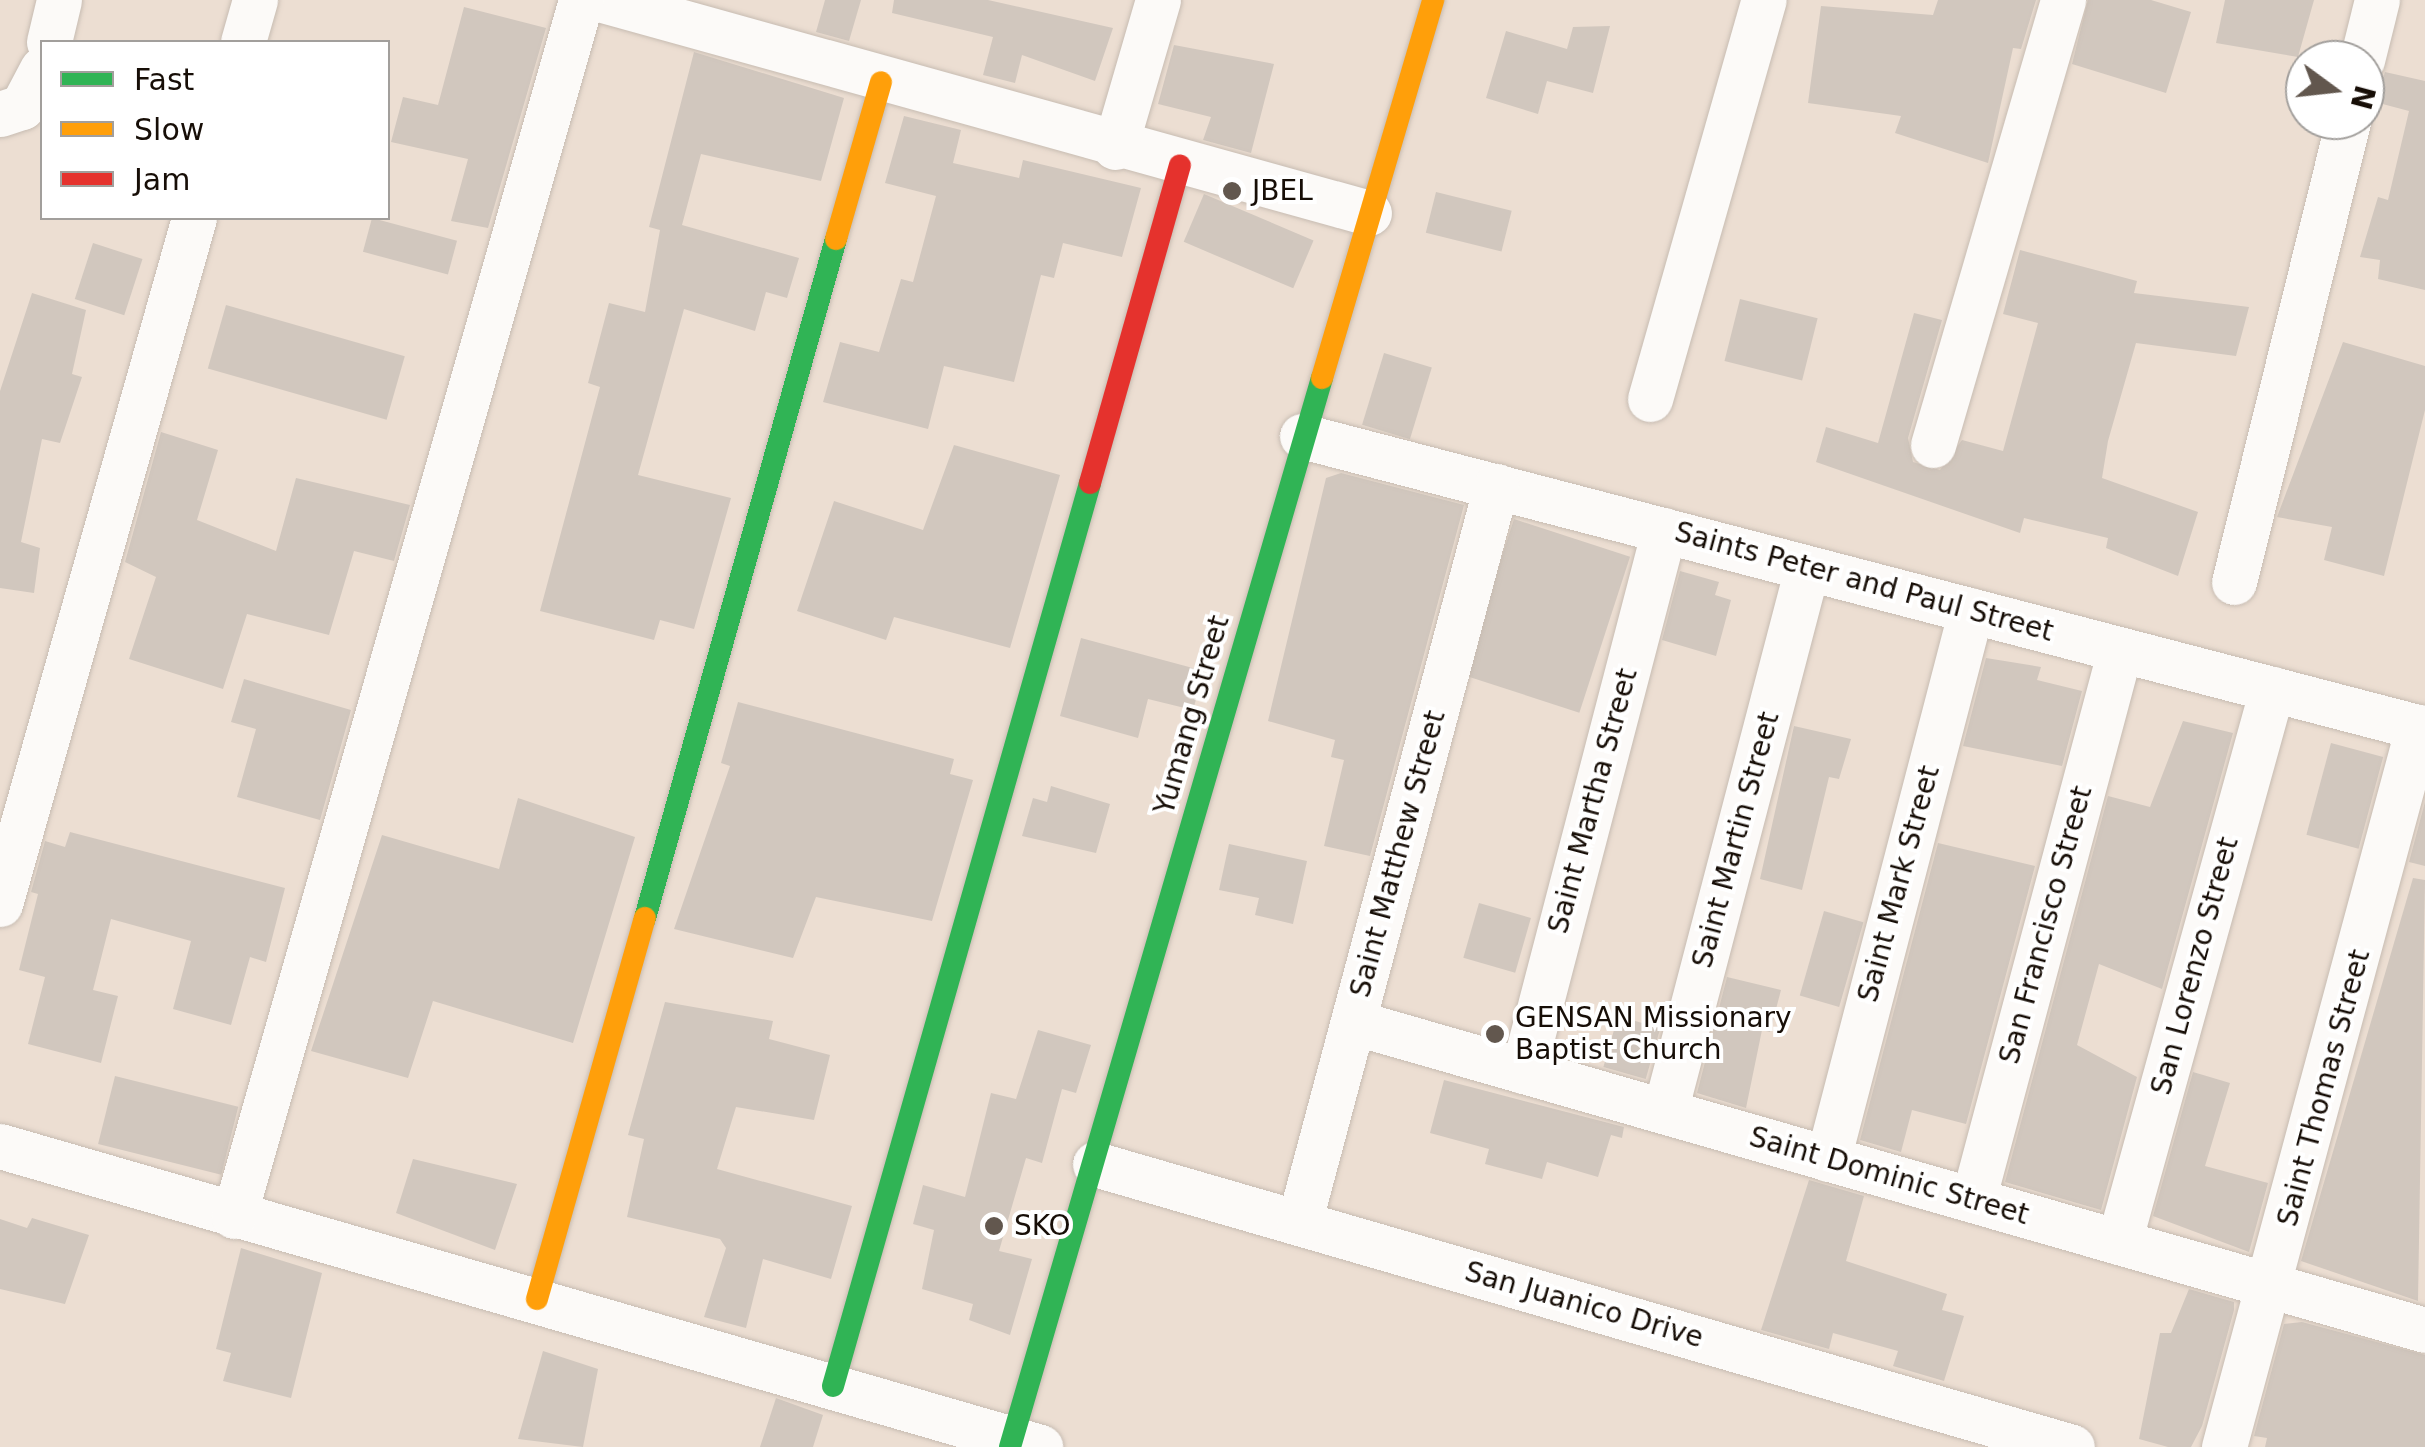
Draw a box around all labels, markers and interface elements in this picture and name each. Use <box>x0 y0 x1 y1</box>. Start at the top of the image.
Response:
legend <box>40 40 390 220</box>
north arrow <box>2285 40 2385 140</box>
text: Fast <box>134 62 194 97</box>
text: N <box>2344 82 2381 113</box>
text: Slow <box>134 112 204 147</box>
text: Jam <box>134 162 190 197</box>
place label: JBEL <box>1252 174 1313 208</box>
marker: JBEL <box>1221 180 1243 202</box>
street label: Saints Peter and Paul Street <box>1671 515 2057 649</box>
street label: Yumang Street <box>1148 612 1236 818</box>
street label: Saint Martha Street <box>1541 665 1645 937</box>
street label: Saint Matthew Street <box>1344 707 1452 1001</box>
street label: Saint Martin Street <box>1686 708 1786 972</box>
street label: Saint Mark Street <box>1851 762 1947 1006</box>
street label: San Francisco Street <box>1993 782 2099 1068</box>
street label: San Lorenzo Street <box>2144 833 2246 1099</box>
street label: Saint Thomas Street <box>2271 946 2377 1230</box>
place label: GENSAN Missionary Baptist Church <box>1515 1001 1792 1067</box>
marker: GENSAN Missionary Baptist Church <box>1484 1023 1506 1045</box>
street label: Saint Dominic Street <box>1745 1120 2033 1232</box>
place label: SKO <box>1014 1209 1071 1243</box>
marker: SKO <box>983 1215 1005 1237</box>
street label: San Juanico Drive <box>1461 1255 1707 1355</box>

